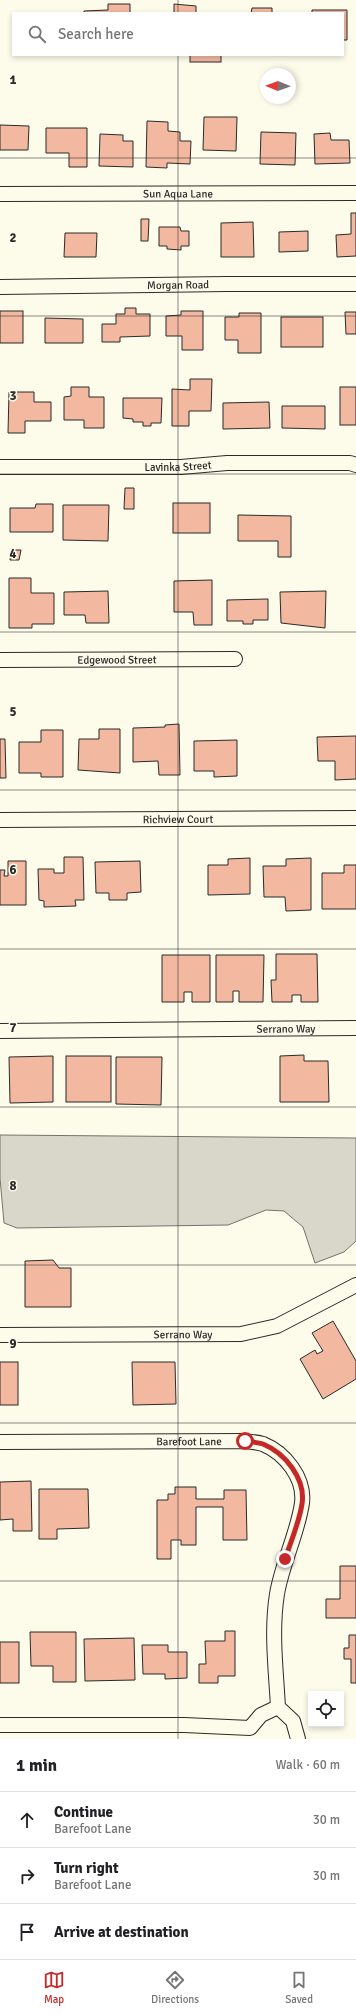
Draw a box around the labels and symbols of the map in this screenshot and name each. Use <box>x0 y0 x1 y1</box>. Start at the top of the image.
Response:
north arrow <box>260 68 296 104</box>
text: 1 <box>9 72 17 88</box>
street label: Sun Aqua Lane <box>143 187 213 201</box>
text: 2 <box>9 230 17 246</box>
street label: Morgan Road <box>147 278 209 292</box>
text: 3 <box>9 388 17 404</box>
street label: Lavinka Street <box>144 458 212 474</box>
text: 4 <box>9 546 17 562</box>
street label: Edgewood Street <box>77 653 157 667</box>
text: 5 <box>9 704 17 720</box>
street label: Richview Court <box>143 813 214 826</box>
text: 6 <box>9 862 17 878</box>
text: 7 <box>9 1020 17 1036</box>
street label: Serrano Way <box>256 1022 316 1036</box>
text: 8 <box>9 1178 17 1194</box>
street label: Serrano Way <box>153 1328 213 1341</box>
text: 9 <box>9 1336 17 1352</box>
route start <box>236 1432 254 1450</box>
street label: Barefoot Lane <box>156 1435 222 1448</box>
route end <box>276 1550 294 1568</box>

